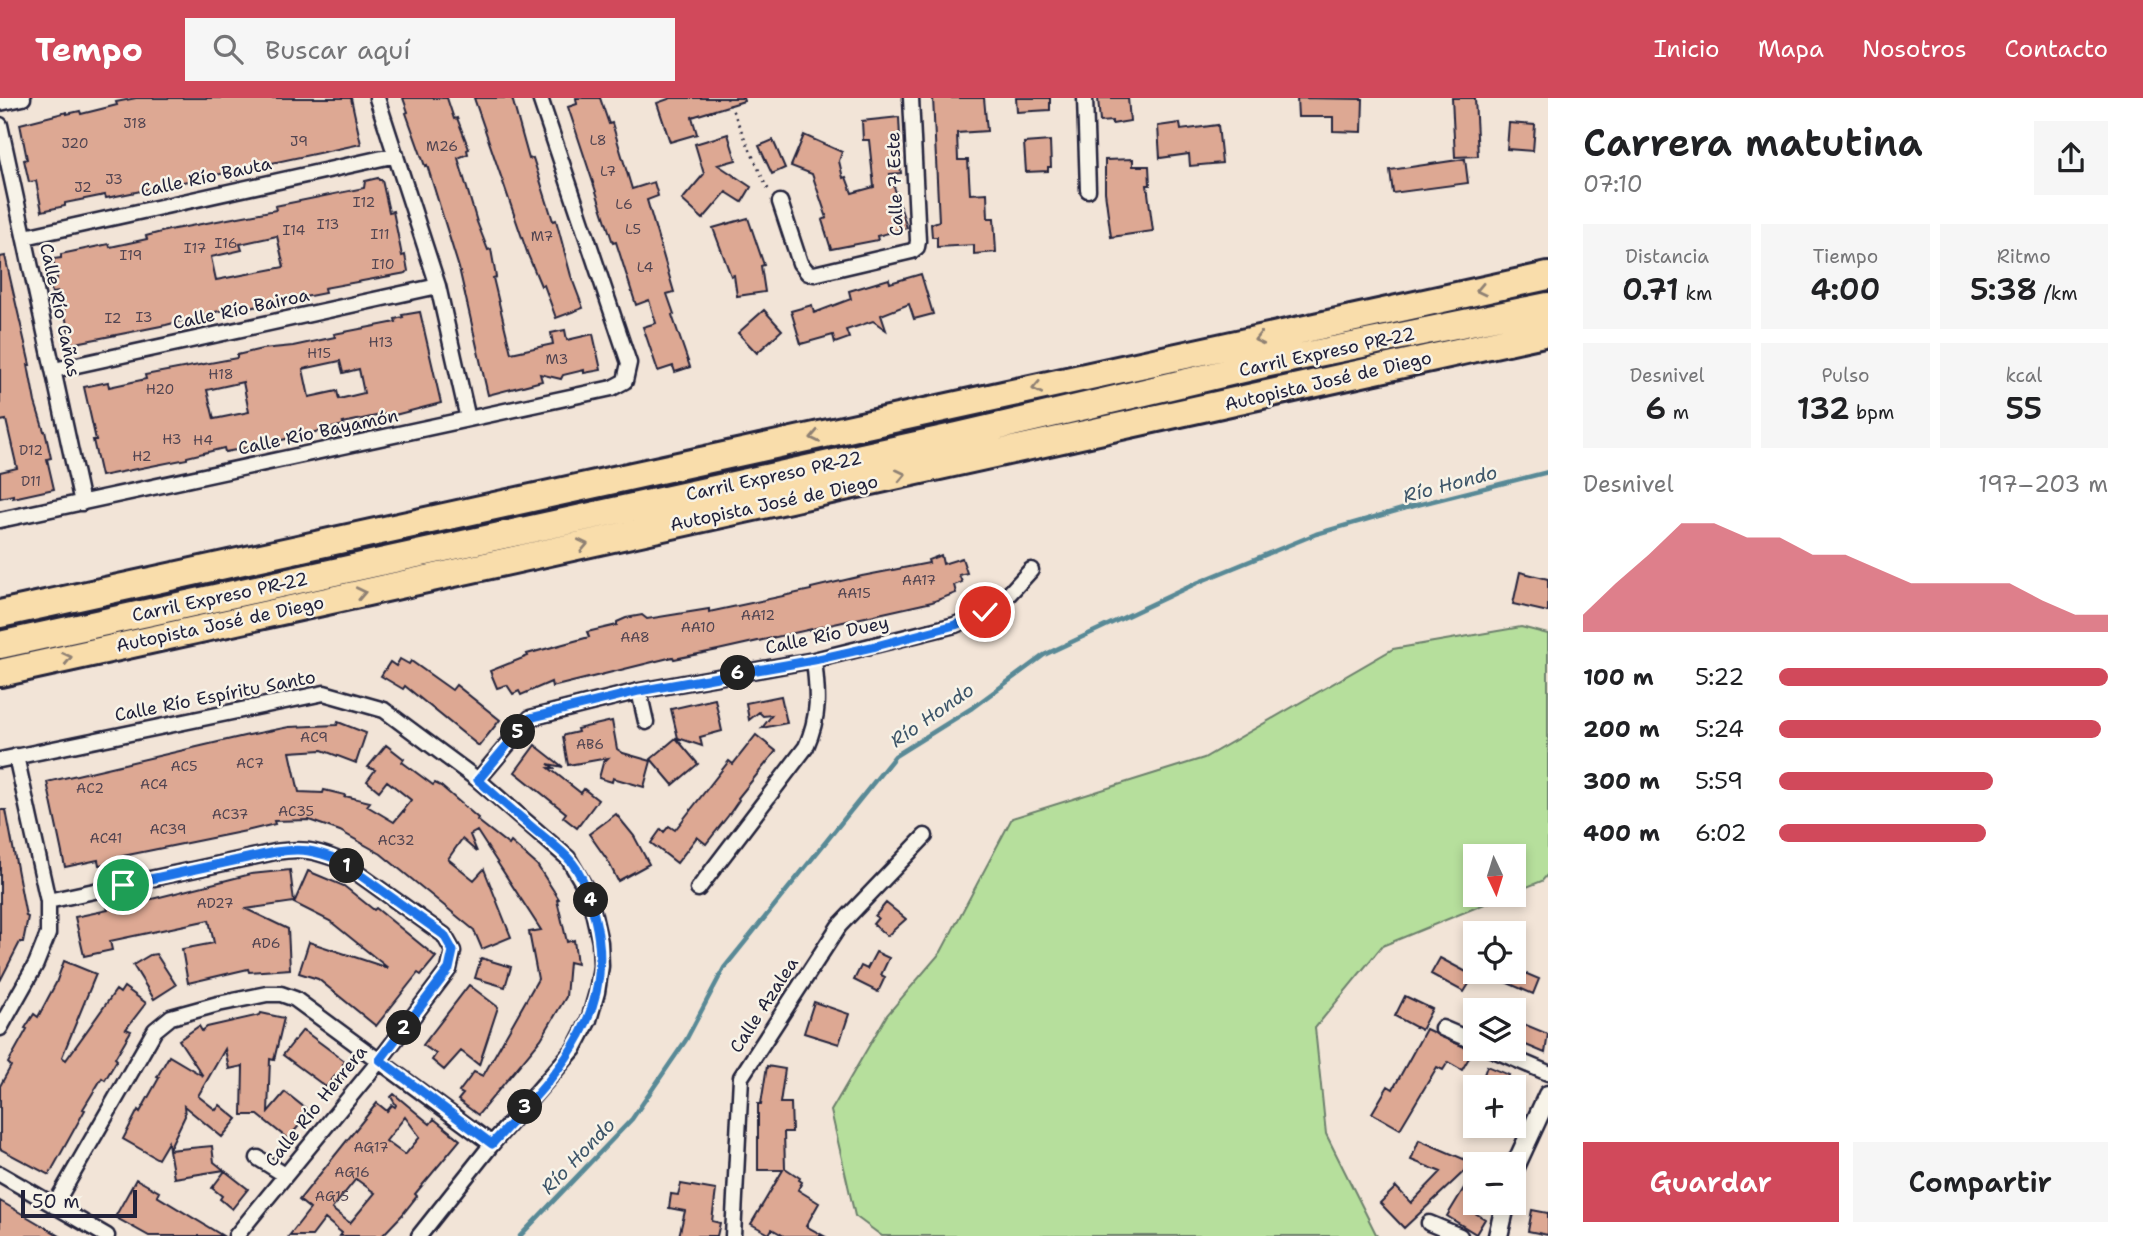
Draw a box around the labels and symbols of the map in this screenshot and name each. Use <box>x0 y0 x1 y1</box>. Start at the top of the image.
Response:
house number: J18 <box>123 114 147 132</box>
house number: L8 <box>590 131 606 149</box>
street label: Calle 7 Este <box>881 131 909 237</box>
house number: J9 <box>290 132 308 150</box>
house number: J20 <box>62 134 88 152</box>
house number: M26 <box>426 137 458 155</box>
street label: Calle Río Bauta <box>138 151 274 203</box>
house number: L7 <box>600 162 616 180</box>
house number: J3 <box>105 170 123 188</box>
house number: J2 <box>74 178 92 196</box>
house number: I12 <box>353 193 375 211</box>
house number: L6 <box>615 195 633 213</box>
house number: I13 <box>317 215 339 233</box>
house number: L5 <box>625 220 641 238</box>
house number: I14 <box>283 221 306 239</box>
house number: I11 <box>371 225 389 243</box>
house number: M7 <box>531 227 553 245</box>
house number: I16 <box>215 234 237 252</box>
house number: I17 <box>184 239 206 257</box>
street label: Calle Río Cañas <box>34 241 86 379</box>
house number: I19 <box>120 246 142 264</box>
house number: I10 <box>371 255 395 273</box>
house number: L4 <box>637 258 653 276</box>
one-way arrow <box>1475 282 1487 297</box>
street label: Calle Río Bairoa <box>171 283 311 335</box>
house number: I3 <box>135 308 153 326</box>
house number: I2 <box>104 309 122 327</box>
street label: Carril Expreso PR-22 <box>1237 322 1417 382</box>
one-way arrow <box>1253 330 1265 345</box>
house number: H13 <box>369 333 393 351</box>
house number: H15 <box>307 344 331 362</box>
street label: Autopista José de Diego <box>1222 345 1434 417</box>
house number: M3 <box>546 350 568 368</box>
house number: H18 <box>208 365 234 383</box>
one-way arrow <box>1031 379 1043 394</box>
house number: H20 <box>146 380 174 398</box>
street label: Calle Río Bayamón <box>236 403 400 461</box>
one-way arrow <box>809 428 821 443</box>
house number: H3 <box>162 430 182 448</box>
house number: H4 <box>193 431 213 449</box>
house number: D12 <box>19 441 43 459</box>
street label: Carril Expreso PR-22 <box>684 446 864 506</box>
house number: H2 <box>132 447 152 465</box>
water label: Río Hondo <box>1400 459 1500 509</box>
street label: Autopista José de Diego <box>668 469 880 537</box>
one-way arrow <box>895 469 907 484</box>
house number: D11 <box>21 472 41 490</box>
one-way arrow <box>577 538 589 553</box>
street label: Carril Expreso PR-22 <box>130 567 310 627</box>
house number: AA17 <box>902 571 936 589</box>
pin <box>955 582 1015 642</box>
house number: AA15 <box>837 584 871 602</box>
one-way arrow <box>354 587 366 602</box>
street label: Autopista José de Diego <box>114 590 326 658</box>
house number: AA12 <box>741 606 775 624</box>
street label: Calle Río Duey <box>763 610 891 660</box>
house number: AA10 <box>681 618 715 636</box>
house number: AA8 <box>620 628 650 646</box>
one-way arrow <box>61 652 73 667</box>
pin: 6 <box>720 656 756 690</box>
street label: Calle Río Espíritu Santo <box>112 665 318 727</box>
water label: Río Hondo <box>885 677 979 753</box>
pin: 5 <box>500 714 536 750</box>
house number: AC9 <box>300 728 328 746</box>
house number: AB6 <box>576 735 604 753</box>
house number: AC7 <box>236 754 264 772</box>
house number: AC5 <box>170 757 198 775</box>
house number: AC4 <box>140 775 168 793</box>
house number: AC2 <box>76 779 104 797</box>
house number: AC35 <box>278 802 314 820</box>
house number: AC37 <box>212 805 248 823</box>
house number: AC39 <box>149 820 187 838</box>
house number: AC41 <box>90 829 122 847</box>
house number: AC32 <box>378 831 414 849</box>
north arrow <box>1463 844 1526 906</box>
pin: 1 <box>330 848 364 884</box>
pin <box>93 855 153 915</box>
pin: 4 <box>574 882 608 918</box>
house number: AD27 <box>196 894 234 912</box>
house number: AD6 <box>252 934 280 952</box>
street label: Calle Azalea <box>724 953 804 1057</box>
pin: 2 <box>386 1010 422 1046</box>
street label: Calle Río Herrera <box>260 1040 372 1172</box>
pin: 3 <box>508 1090 542 1124</box>
water label: Río Hondo <box>535 1112 621 1200</box>
house number: AG17 <box>353 1138 389 1156</box>
house number: AG16 <box>334 1163 370 1181</box>
scale bar <box>21 1187 136 1219</box>
house number: AG15 <box>315 1187 349 1205</box>

